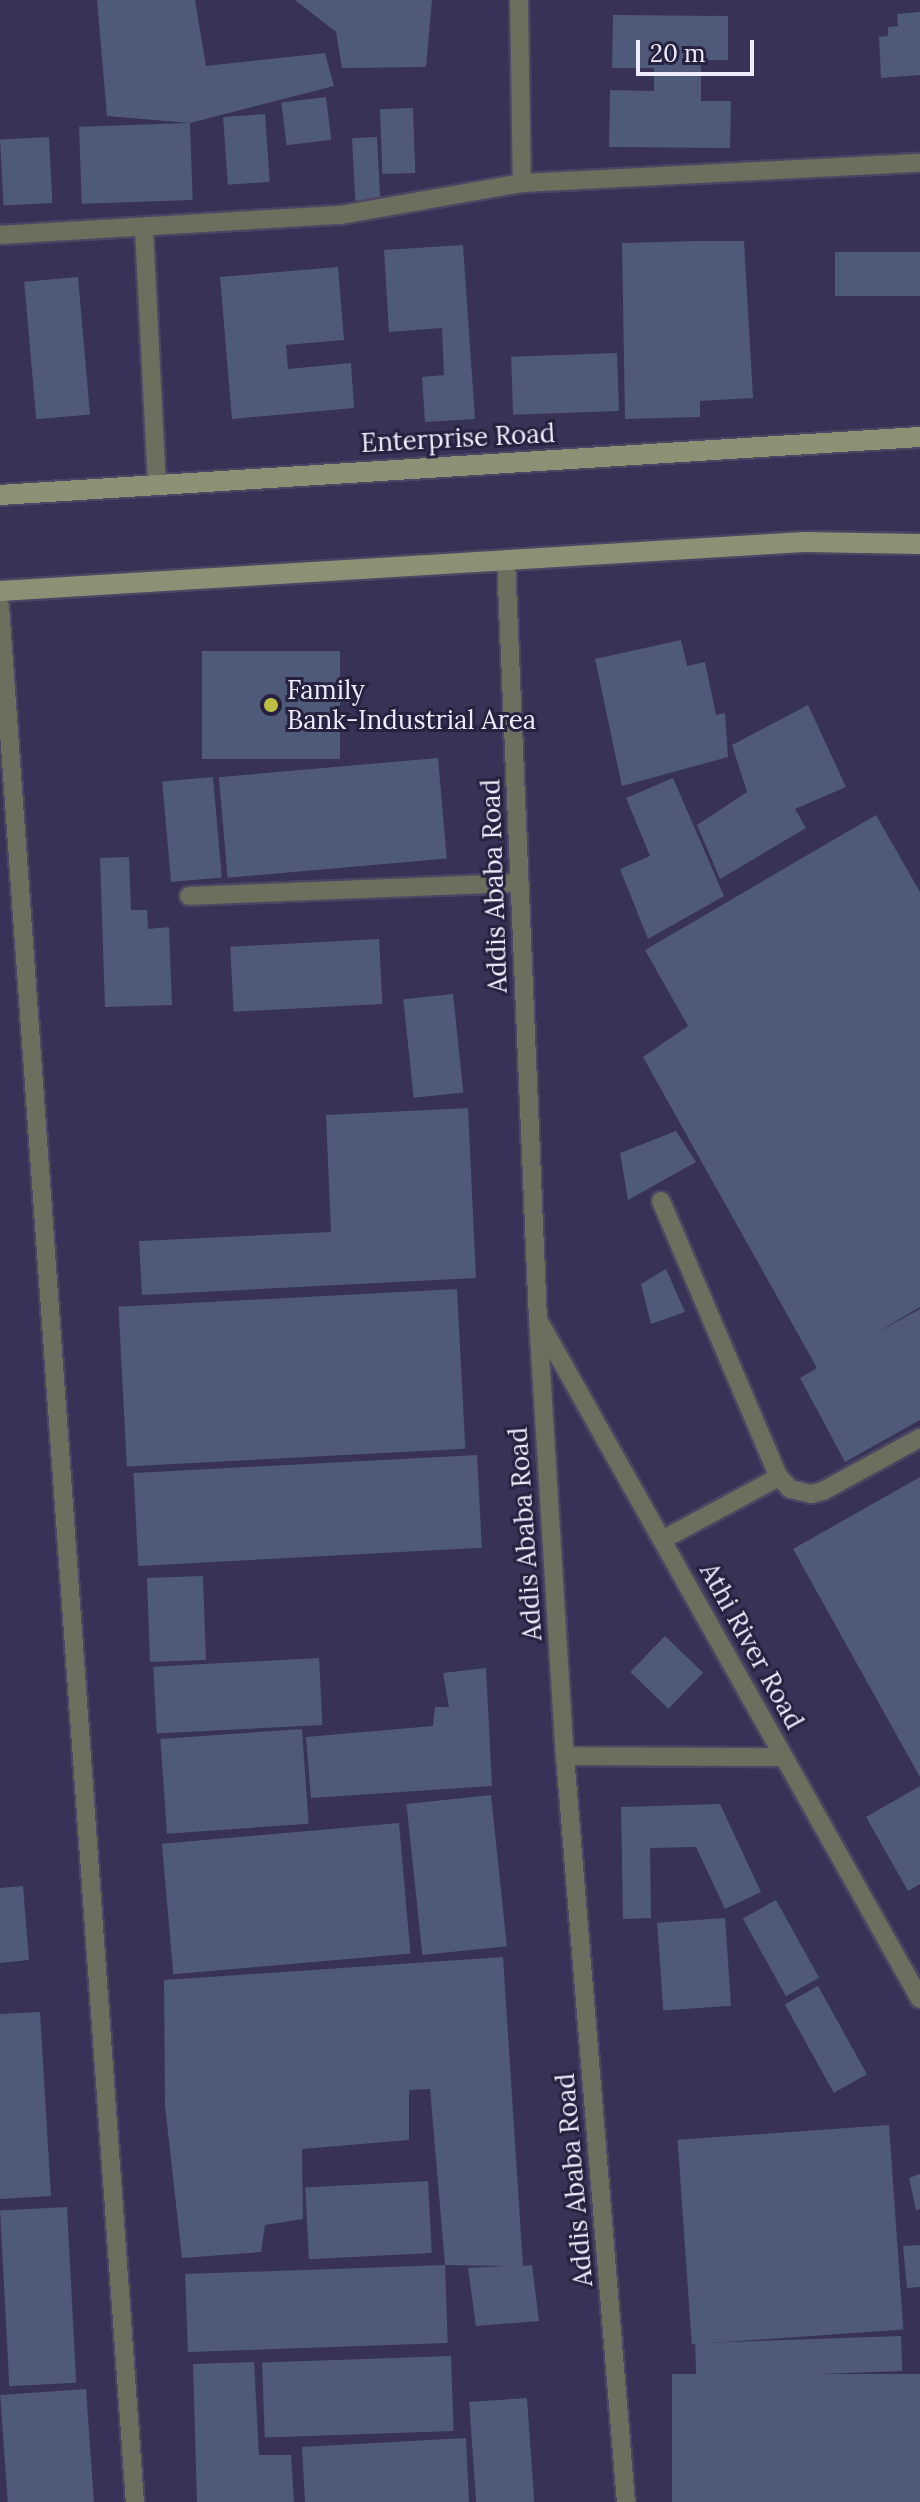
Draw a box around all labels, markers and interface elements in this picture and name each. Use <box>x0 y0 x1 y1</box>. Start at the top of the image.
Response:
scale bar <box>640 24 758 74</box>
text: 20 m <box>650 38 706 69</box>
street label: Enterprise Road <box>360 417 556 459</box>
place label: Family Bank-Industrial Area <box>287 674 536 736</box>
marker: Family Bank-Industrial Area <box>262 696 280 714</box>
street label: Addis Ababa Road <box>475 778 513 994</box>
street label: Addis Ababa Road <box>502 1426 548 1642</box>
street label: Athi River Road <box>694 1558 810 1734</box>
street label: Addis Ababa Road <box>549 2072 599 2288</box>

